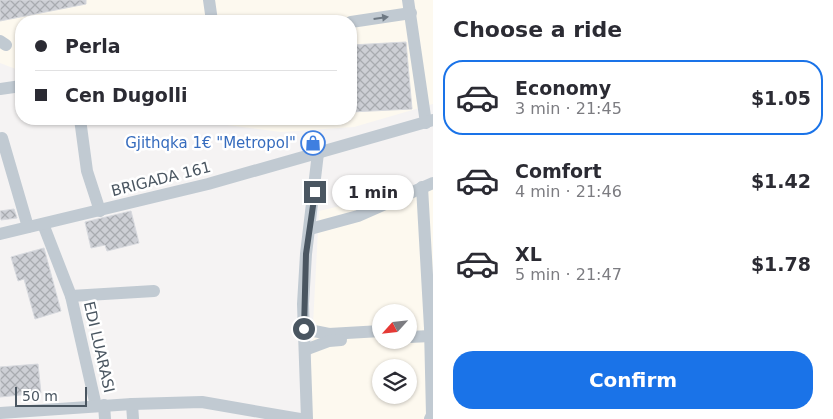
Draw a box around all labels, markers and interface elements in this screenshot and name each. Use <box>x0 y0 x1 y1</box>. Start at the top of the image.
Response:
one-way arrow <box>374 13 390 21</box>
text: Choose a ride <box>453 17 622 42</box>
text: Perla <box>65 35 121 57</box>
icon: car <box>455 75 500 120</box>
text: Economy <box>515 77 611 99</box>
text: Cen Dugolli <box>65 84 187 106</box>
text: $1.05 <box>751 87 811 109</box>
text: 3 min · 21:45 <box>515 99 622 118</box>
shop icon: Gjithqka 1€ "Metropol" <box>300 130 326 156</box>
place label: Gjithqka 1€ "Metropol" <box>125 134 296 152</box>
street label: BRIGADA 161 <box>109 158 213 200</box>
icon: car <box>455 158 500 203</box>
text: Comfort <box>515 160 602 182</box>
text: $1.42 <box>751 170 811 192</box>
callout: 1 min <box>332 174 415 210</box>
route end <box>304 181 326 203</box>
text: 4 min · 21:46 <box>515 182 622 201</box>
text: 1 min <box>348 183 398 202</box>
icon: car <box>455 241 500 286</box>
text: XL <box>515 243 542 265</box>
text: $1.78 <box>751 253 811 275</box>
text: 5 min · 21:47 <box>515 265 622 284</box>
street label: EDI LUARASI <box>80 300 118 394</box>
north arrow <box>372 304 418 349</box>
map controls <box>372 304 417 404</box>
route start <box>293 318 315 340</box>
button: Confirm <box>453 351 813 409</box>
button: layers <box>372 359 417 404</box>
scale bar <box>15 384 88 407</box>
text: 50 m <box>22 388 58 404</box>

